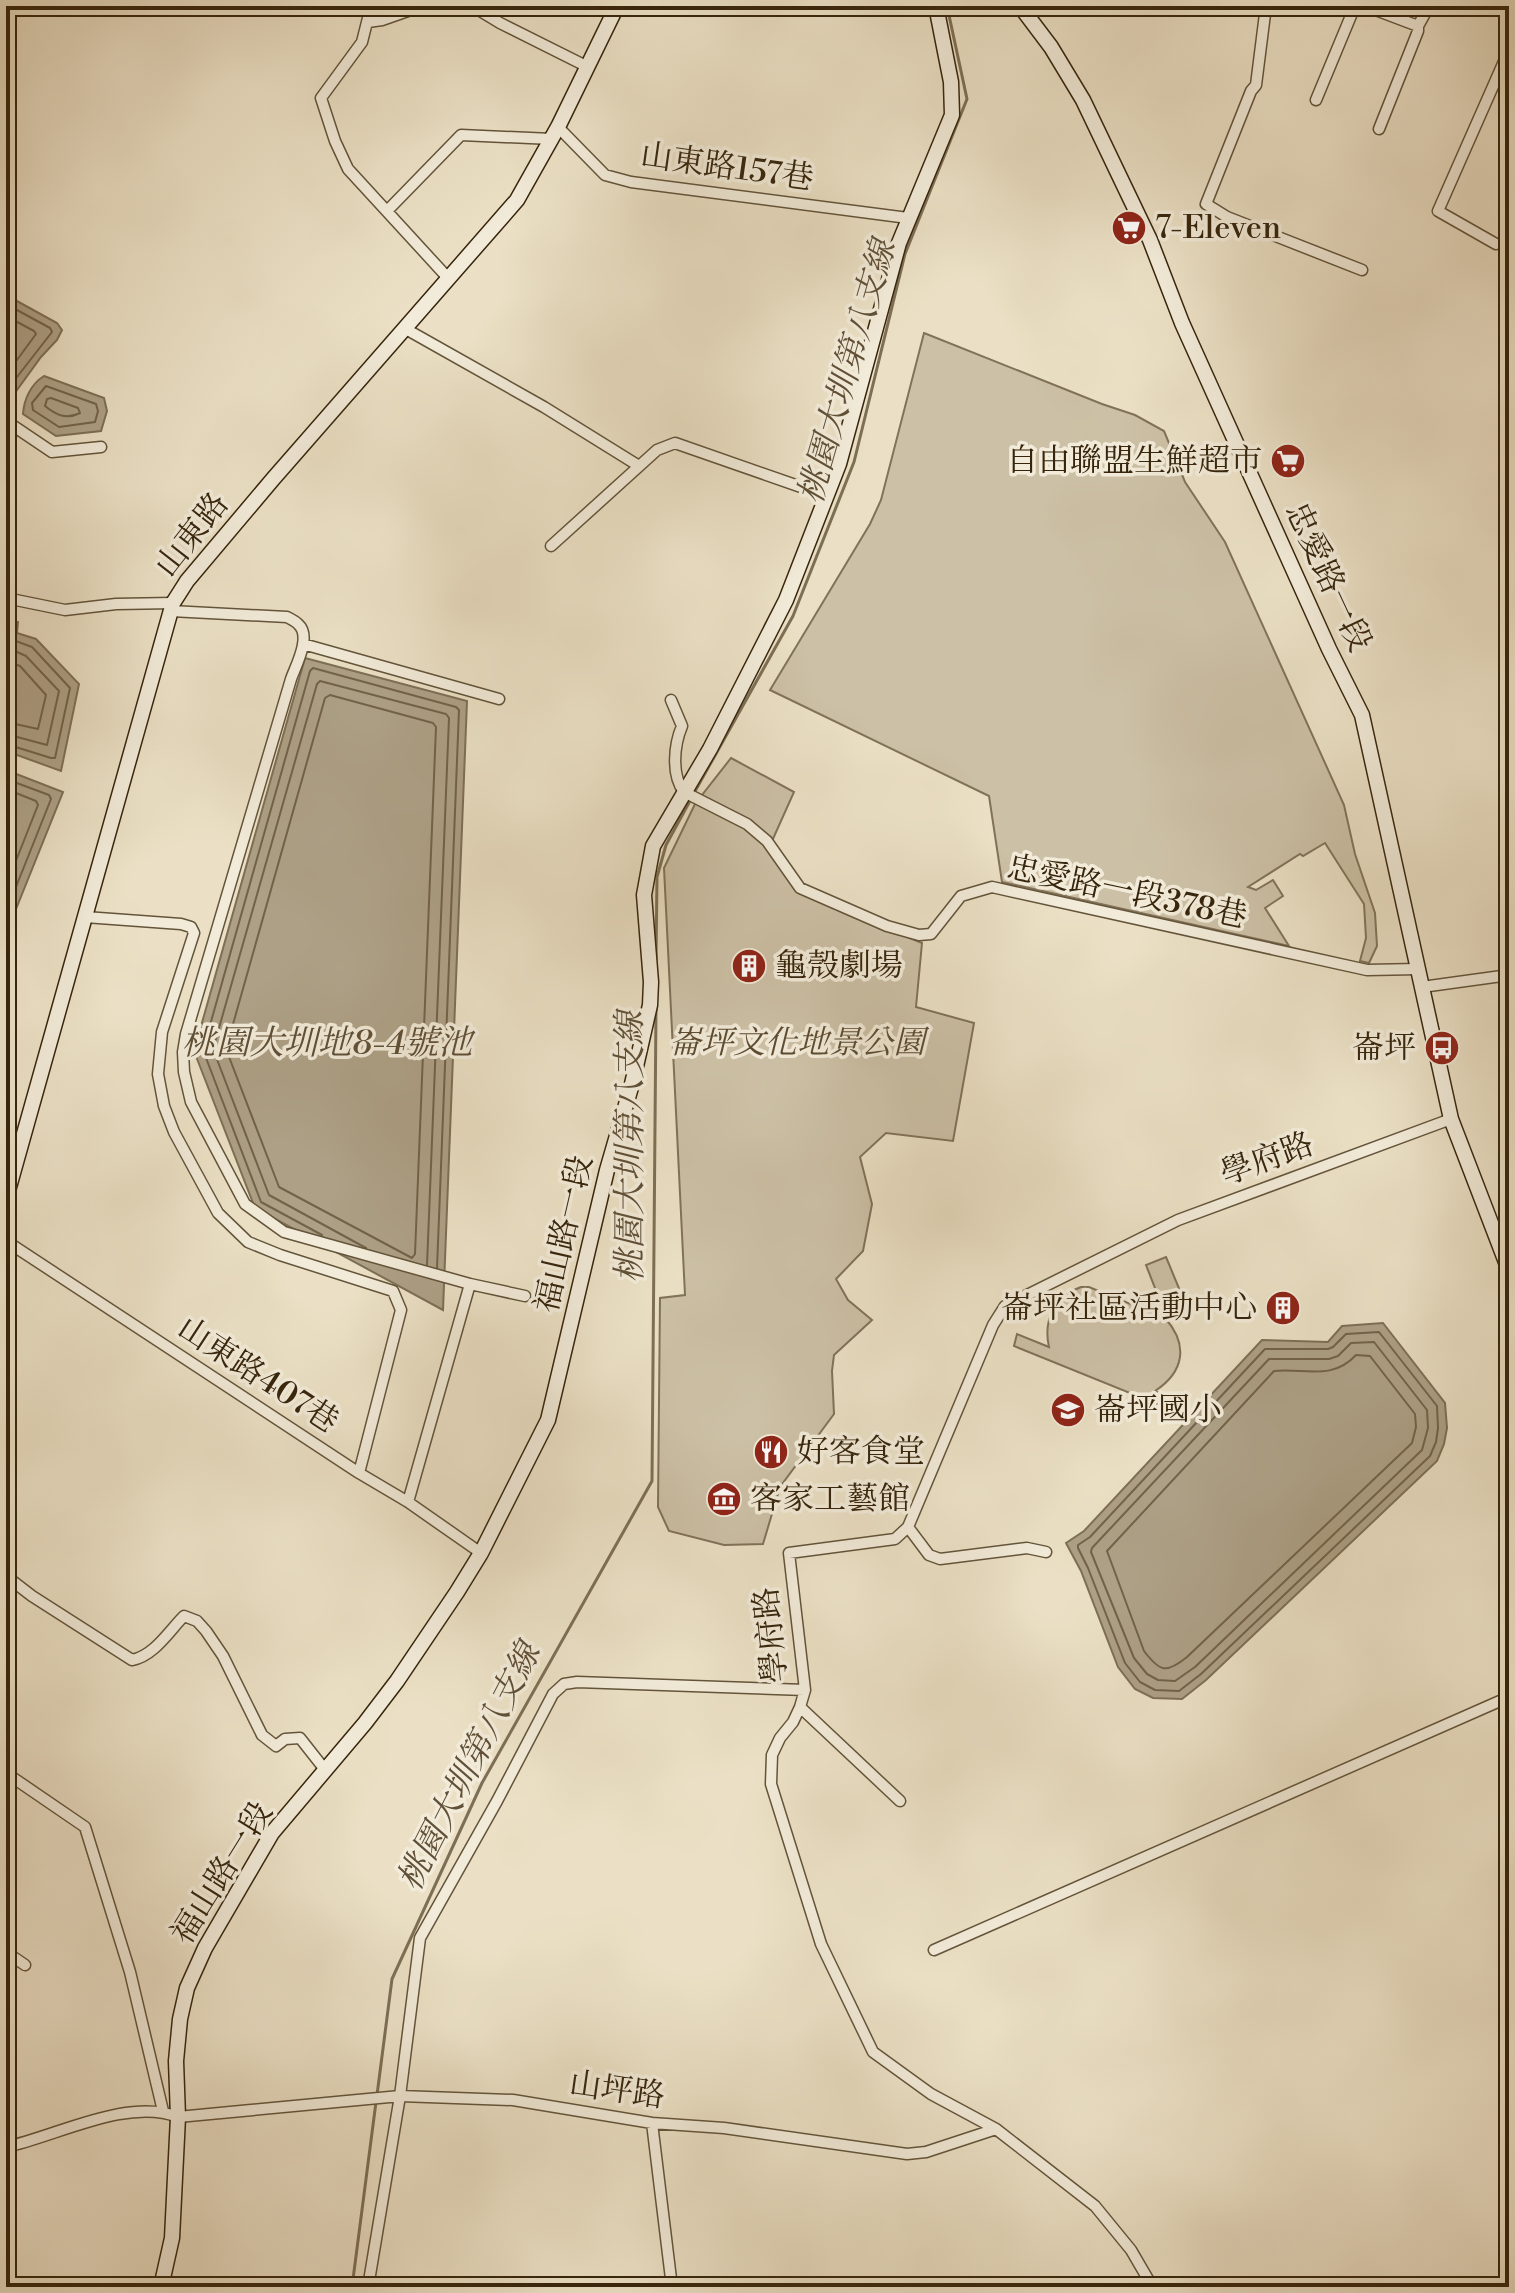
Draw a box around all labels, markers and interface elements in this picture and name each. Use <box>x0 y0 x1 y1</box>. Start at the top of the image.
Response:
street label: 山東路157巷 <box>638 135 816 199</box>
place label: 7-Eleven <box>1155 208 1281 248</box>
supermarket icon: 7-Eleven <box>1110 209 1148 247</box>
water label: 桃園大圳第八支線 <box>790 233 906 509</box>
place label: 自由聯盟生鮮超市 <box>1006 441 1262 481</box>
supermarket icon: 自由聯盟生鮮超市 <box>1269 442 1307 480</box>
street label: 山東路 <box>147 485 237 585</box>
street label: 忠愛路一段 <box>1276 496 1380 658</box>
street label: 忠愛路一段378巷 <box>1003 847 1251 937</box>
place label: 龜殼劇場 <box>775 946 903 986</box>
building icon: 龜殼劇場 <box>730 947 768 985</box>
water label: 桃園大圳第八支線 <box>610 1008 652 1283</box>
water label: 桃園大圳地8-4號池 <box>182 1023 475 1065</box>
park label: 崙坪文化地景公園 <box>669 1023 930 1063</box>
place label: 崙坪 <box>1352 1028 1416 1068</box>
bus stop icon: 崙坪 <box>1423 1029 1461 1067</box>
street label: 學府路 <box>1215 1124 1319 1194</box>
street label: 福山路一段 <box>527 1152 601 1316</box>
place label: 崙坪社區活動中心 <box>1001 1288 1257 1328</box>
building icon: 崙坪社區活動中心 <box>1264 1289 1302 1327</box>
street label: 山東路407巷 <box>170 1308 346 1442</box>
place label: 崙坪國小 <box>1094 1390 1222 1430</box>
school or university icon: 崙坪國小 <box>1049 1391 1087 1429</box>
place label: 好客食堂 <box>797 1432 925 1472</box>
restaurant icon: 好客食堂 <box>752 1433 790 1471</box>
place label: 客家工藝館 <box>750 1479 910 1519</box>
museum icon: 客家工藝館 <box>705 1480 743 1518</box>
street label: 學府路 <box>746 1585 796 1685</box>
water label: 桃園大圳第八支線 <box>390 1634 552 1898</box>
street label: 福山路一段 <box>163 1795 281 1951</box>
street label: 山坪路 <box>567 2064 667 2116</box>

